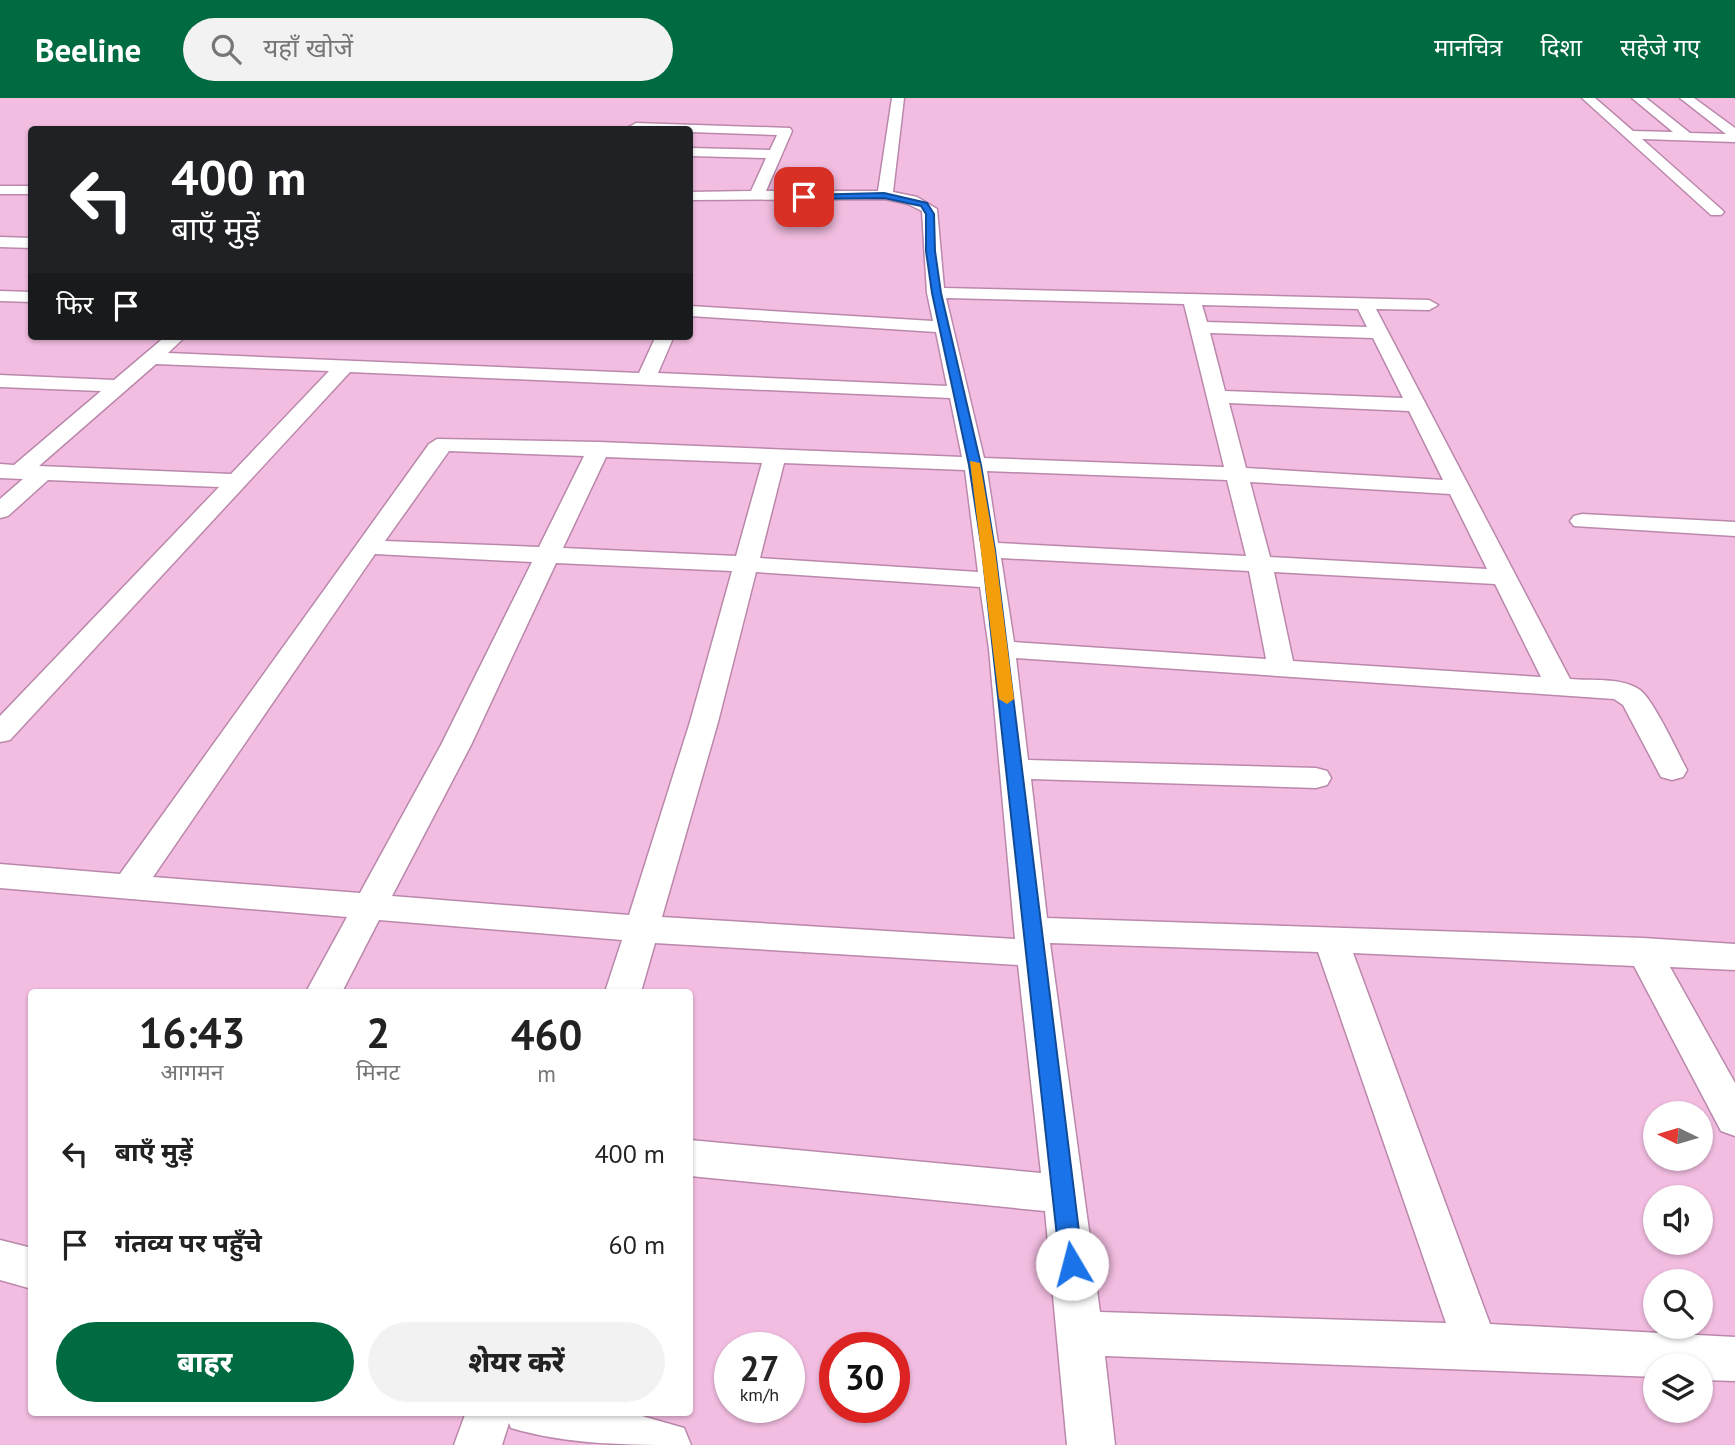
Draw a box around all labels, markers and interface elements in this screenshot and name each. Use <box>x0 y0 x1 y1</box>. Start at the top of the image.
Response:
search box <box>183 18 673 81</box>
text: Beeline <box>35 28 141 71</box>
icon: search <box>207 30 245 68</box>
text: यहाँ खोजें <box>263 31 353 64</box>
text: मानचित्र <box>1434 32 1503 63</box>
text: दिशा <box>1541 32 1582 63</box>
text: सहेजे गए <box>1620 32 1700 63</box>
text: 400 m <box>171 145 306 209</box>
icon: left <box>56 154 147 245</box>
pin <box>774 167 834 227</box>
icon: arrive <box>785 178 823 216</box>
text: बाएँ मुड़ें <box>171 207 260 249</box>
icon: arrive <box>107 287 145 325</box>
text: फिर <box>56 288 93 321</box>
text: 16:43 <box>139 1005 245 1060</box>
text: 2 <box>366 1005 390 1060</box>
text: 460 <box>511 1007 582 1062</box>
text: आगमन <box>161 1057 223 1086</box>
text: मिनट <box>356 1057 400 1086</box>
text: m <box>537 1059 556 1088</box>
north arrow <box>1643 1101 1713 1171</box>
map controls <box>1643 1101 1713 1423</box>
icon: left <box>56 1135 94 1173</box>
text: बाएँ मुड़ें <box>115 1135 193 1168</box>
text: 400 m <box>594 1137 665 1170</box>
button: sound <box>1643 1185 1713 1255</box>
icon: arrive <box>56 1226 94 1264</box>
text: गंतव्य पर पहुँचे <box>115 1226 262 1259</box>
position arrow <box>1035 1227 1109 1301</box>
text: 60 m <box>609 1228 665 1261</box>
button: search <box>1643 1269 1713 1339</box>
button: बाहर <box>56 1322 354 1402</box>
button: शेयर करें <box>368 1322 665 1402</box>
speed limit sign: 30 <box>819 1332 910 1423</box>
text: 27 <box>740 1345 779 1391</box>
button: layers <box>1643 1353 1713 1423</box>
text: km/h <box>740 1383 779 1406</box>

